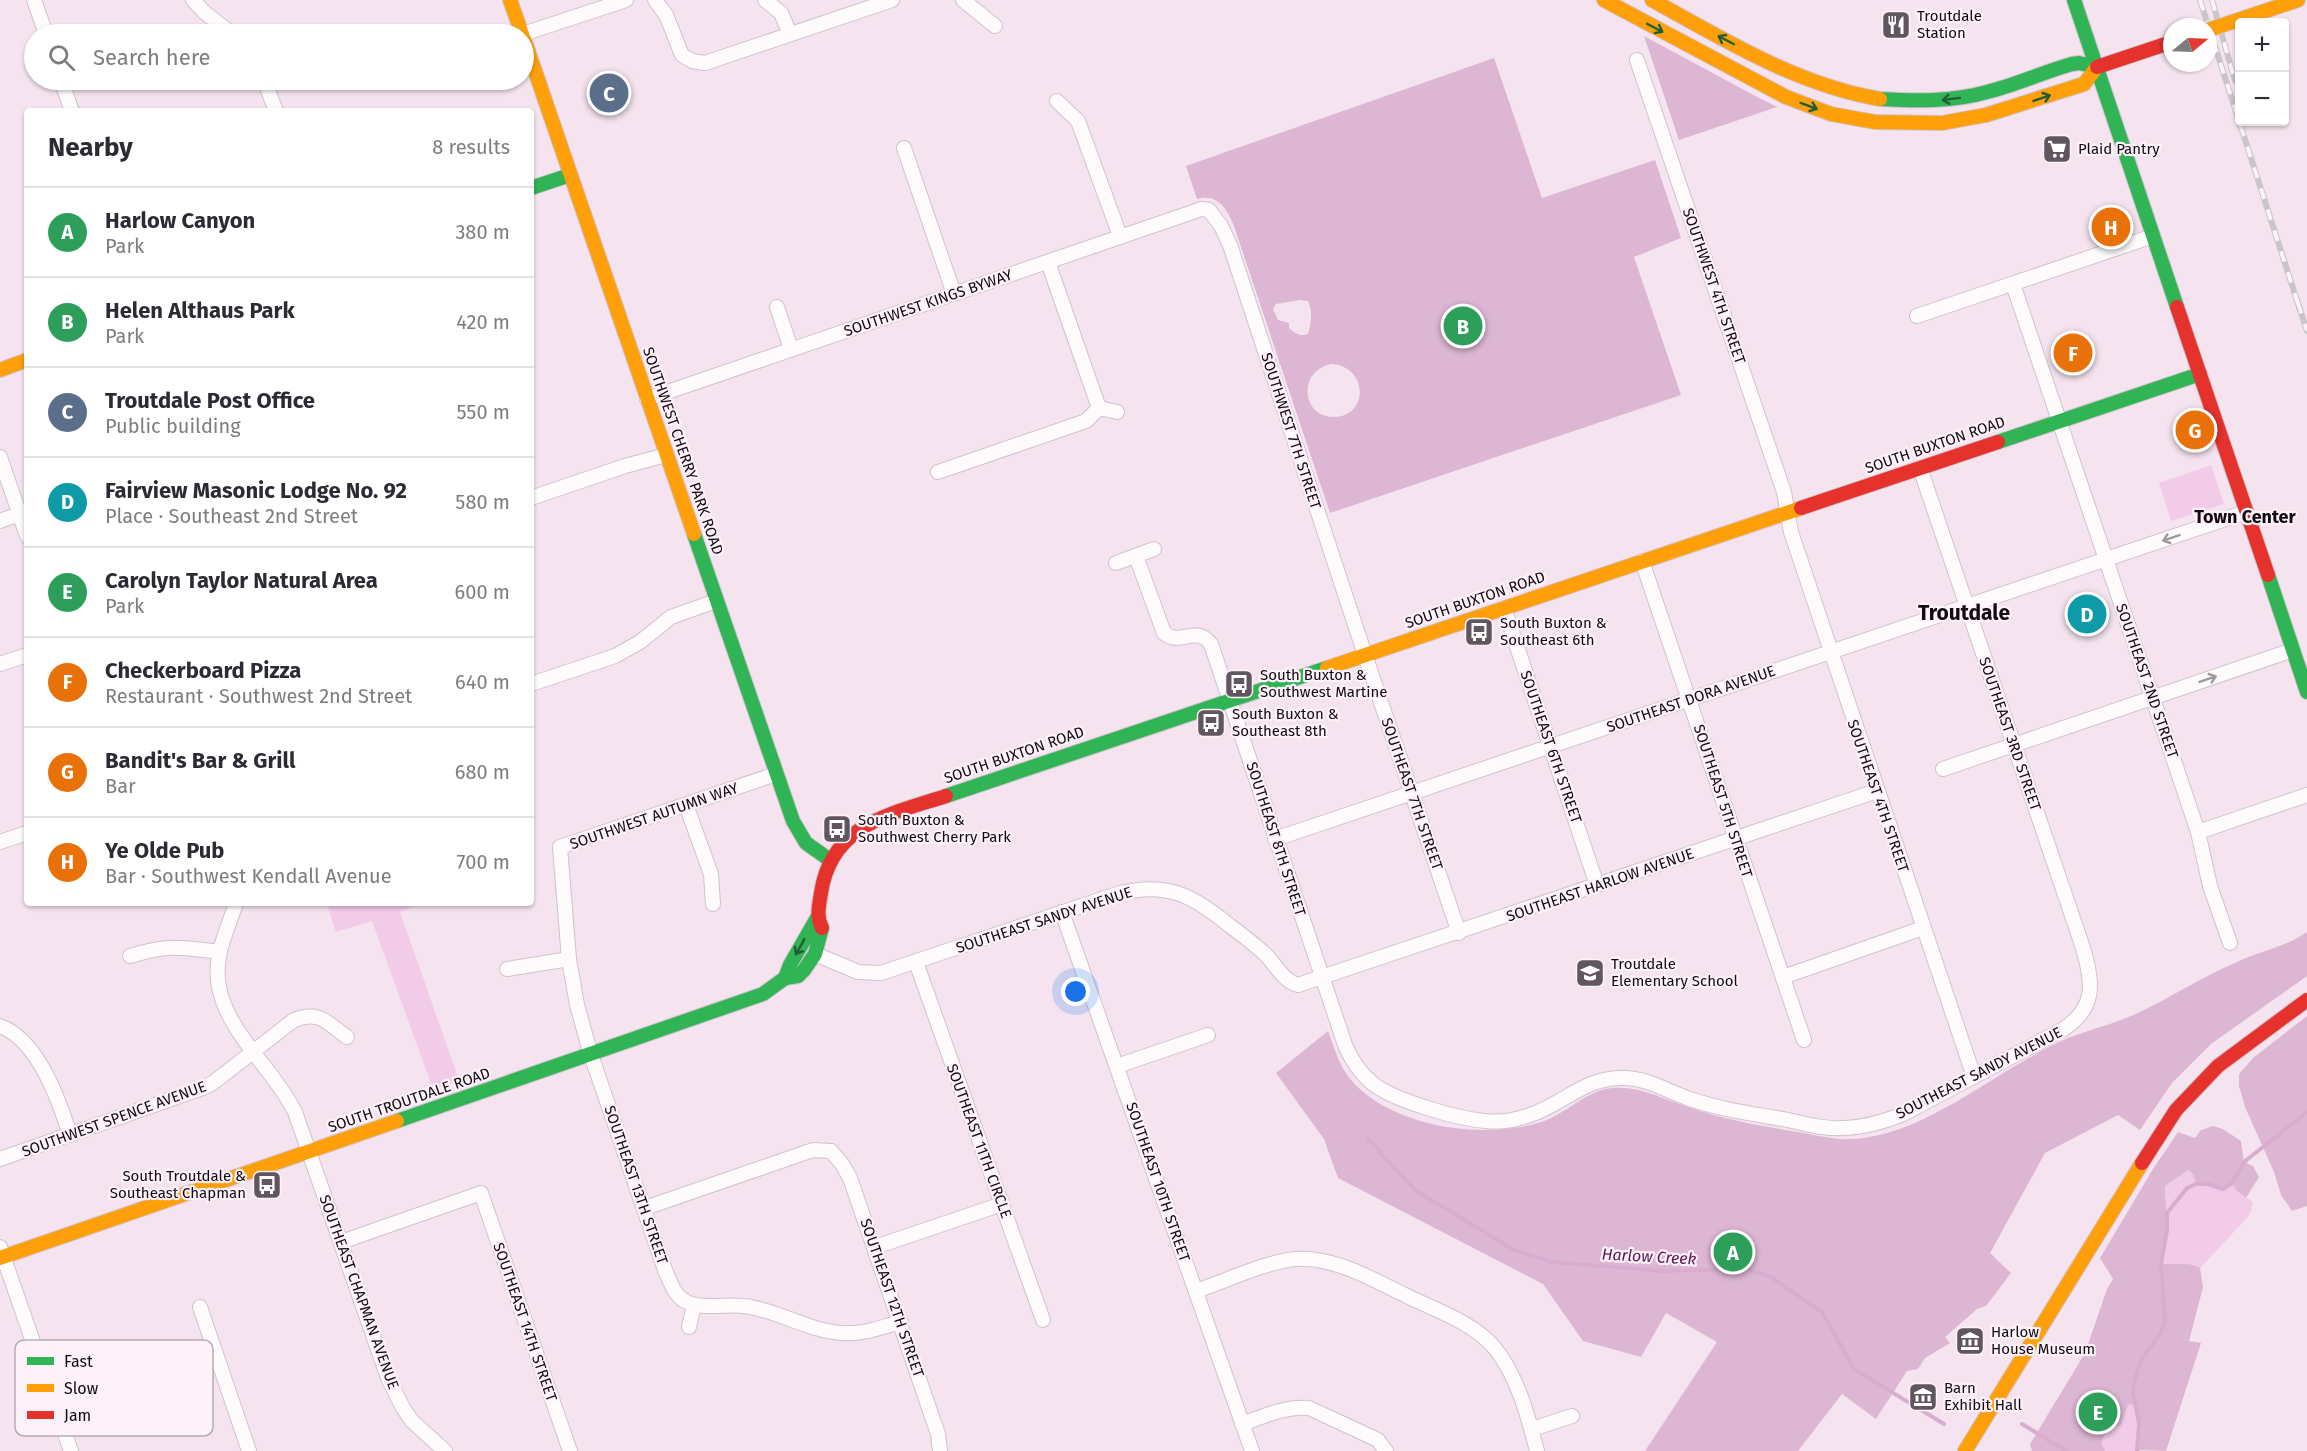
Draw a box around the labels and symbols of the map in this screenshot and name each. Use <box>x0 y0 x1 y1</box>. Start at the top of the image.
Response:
place label: Troutdale Station <box>1917 7 1982 42</box>
restaurant icon: Troutdale Station <box>1880 9 1912 41</box>
north arrow <box>2163 18 2217 72</box>
one-way arrow <box>1646 22 1663 34</box>
one-way arrow <box>1717 33 1735 45</box>
pin: C <box>590 70 628 116</box>
one-way arrow <box>2032 91 2051 102</box>
one-way arrow <box>1941 94 1961 105</box>
one-way arrow <box>1800 101 1818 112</box>
supermarket icon: Plaid Pantry <box>2041 133 2073 165</box>
place label: Plaid Pantry <box>2078 140 2160 158</box>
pin: H <box>2092 204 2130 250</box>
street label: SOUTHWEST 4TH STREET <box>1679 206 1749 367</box>
street label: SOUTHWEST KINGS BYWAY <box>841 265 1015 340</box>
pin: B <box>1444 304 1482 348</box>
pin: F <box>2054 330 2092 376</box>
street label: SOUTHWEST CHERRY PARK ROAD <box>639 345 727 557</box>
street label: SOUTHWEST 7TH STREET <box>1257 351 1325 512</box>
pin: G <box>2176 408 2214 452</box>
street label: SOUTH BUXTON ROAD <box>1863 413 2007 477</box>
district label: Town Center <box>2194 506 2297 528</box>
one-way arrow <box>2162 533 2181 544</box>
street label: SOUTH BUXTON ROAD <box>1403 568 1547 632</box>
pin: D <box>2068 592 2106 636</box>
district label: Troutdale <box>1918 600 2010 626</box>
street label: SOUTHEAST 2ND STREET <box>2112 601 2182 761</box>
place label: South Buxton & Southeast 6th <box>1500 614 1607 649</box>
bus stop icon: South Buxton & Southeast 6th <box>1463 616 1495 648</box>
street label: SOUTHEAST 3RD STREET <box>1975 655 2045 813</box>
street label: SOUTHEAST DORA AVENUE <box>1604 662 1778 736</box>
place label: South Buxton & Southwest Martine <box>1260 666 1387 701</box>
bus stop icon: South Buxton & Southwest Martine <box>1223 668 1255 700</box>
street label: SOUTHEAST 6TH STREET <box>1516 668 1586 826</box>
one-way arrow <box>2198 673 2217 684</box>
place label: South Buxton & Southeast 8th <box>1232 705 1339 740</box>
bus stop icon: South Buxton & Southeast 8th <box>1195 707 1227 739</box>
street label: SOUTHEAST 7TH STREET <box>1377 716 1447 873</box>
street label: SOUTHEAST 4TH STREET <box>1843 717 1913 875</box>
street label: SOUTHEAST 5TH STREET <box>1690 722 1756 880</box>
street label: SOUTH BUXTON ROAD <box>942 723 1086 787</box>
street label: SOUTHEAST 8TH STREET <box>1243 760 1310 919</box>
street label: SOUTHWEST AUTUMN WAY <box>568 778 741 853</box>
place label: South Buxton & Southwest Cherry Park <box>858 811 1011 846</box>
bus stop icon: South Buxton & Southwest Cherry Park <box>821 813 853 845</box>
street label: SOUTHEAST HARLOW AVENUE <box>1504 844 1696 926</box>
street label: SOUTHEAST SANDY AVENUE <box>954 883 1134 957</box>
one-way arrow <box>794 938 805 956</box>
place label: Troutdale Elementary School <box>1611 955 1739 990</box>
school or university icon: Troutdale Elementary School <box>1574 957 1606 989</box>
your location <box>1061 977 1090 1006</box>
street label: SOUTHEAST SANDY AVENUE <box>1893 1023 2065 1123</box>
street label: SOUTHEAST 11TH CIRCLE <box>943 1061 1015 1221</box>
street label: SOUTH TROUTDALE ROAD <box>326 1064 492 1136</box>
street label: SOUTHWEST SPENCE AVENUE <box>19 1077 209 1161</box>
street label: SOUTHEAST 10TH STREET <box>1122 1100 1194 1264</box>
street label: SOUTHEAST 13TH STREET <box>600 1103 672 1267</box>
place label: South Troutdale & Southeast Chapman <box>110 1167 246 1202</box>
bus stop icon: South Troutdale & Southeast Chapman <box>251 1169 283 1201</box>
street label: SOUTHEAST CHAPMAN AVENUE <box>315 1192 403 1392</box>
street label: SOUTHEAST 12TH STREET <box>856 1216 928 1380</box>
pin: A <box>1714 1230 1752 1274</box>
street label: SOUTHEAST 14TH STREET <box>489 1240 561 1404</box>
water label: Harlow Creek <box>1601 1245 1697 1268</box>
place label: Harlow House Museum <box>1991 1323 2095 1358</box>
museum icon: Harlow House Museum <box>1954 1325 1986 1357</box>
legend <box>15 1340 213 1436</box>
text: Fast <box>64 1352 93 1371</box>
text: Slow <box>64 1379 99 1398</box>
place label: Barn Exhibit Hall <box>1944 1379 2022 1414</box>
museum icon: Barn Exhibit Hall <box>1907 1381 1939 1413</box>
pin: E <box>2078 1390 2118 1434</box>
text: Jam <box>64 1406 91 1425</box>

